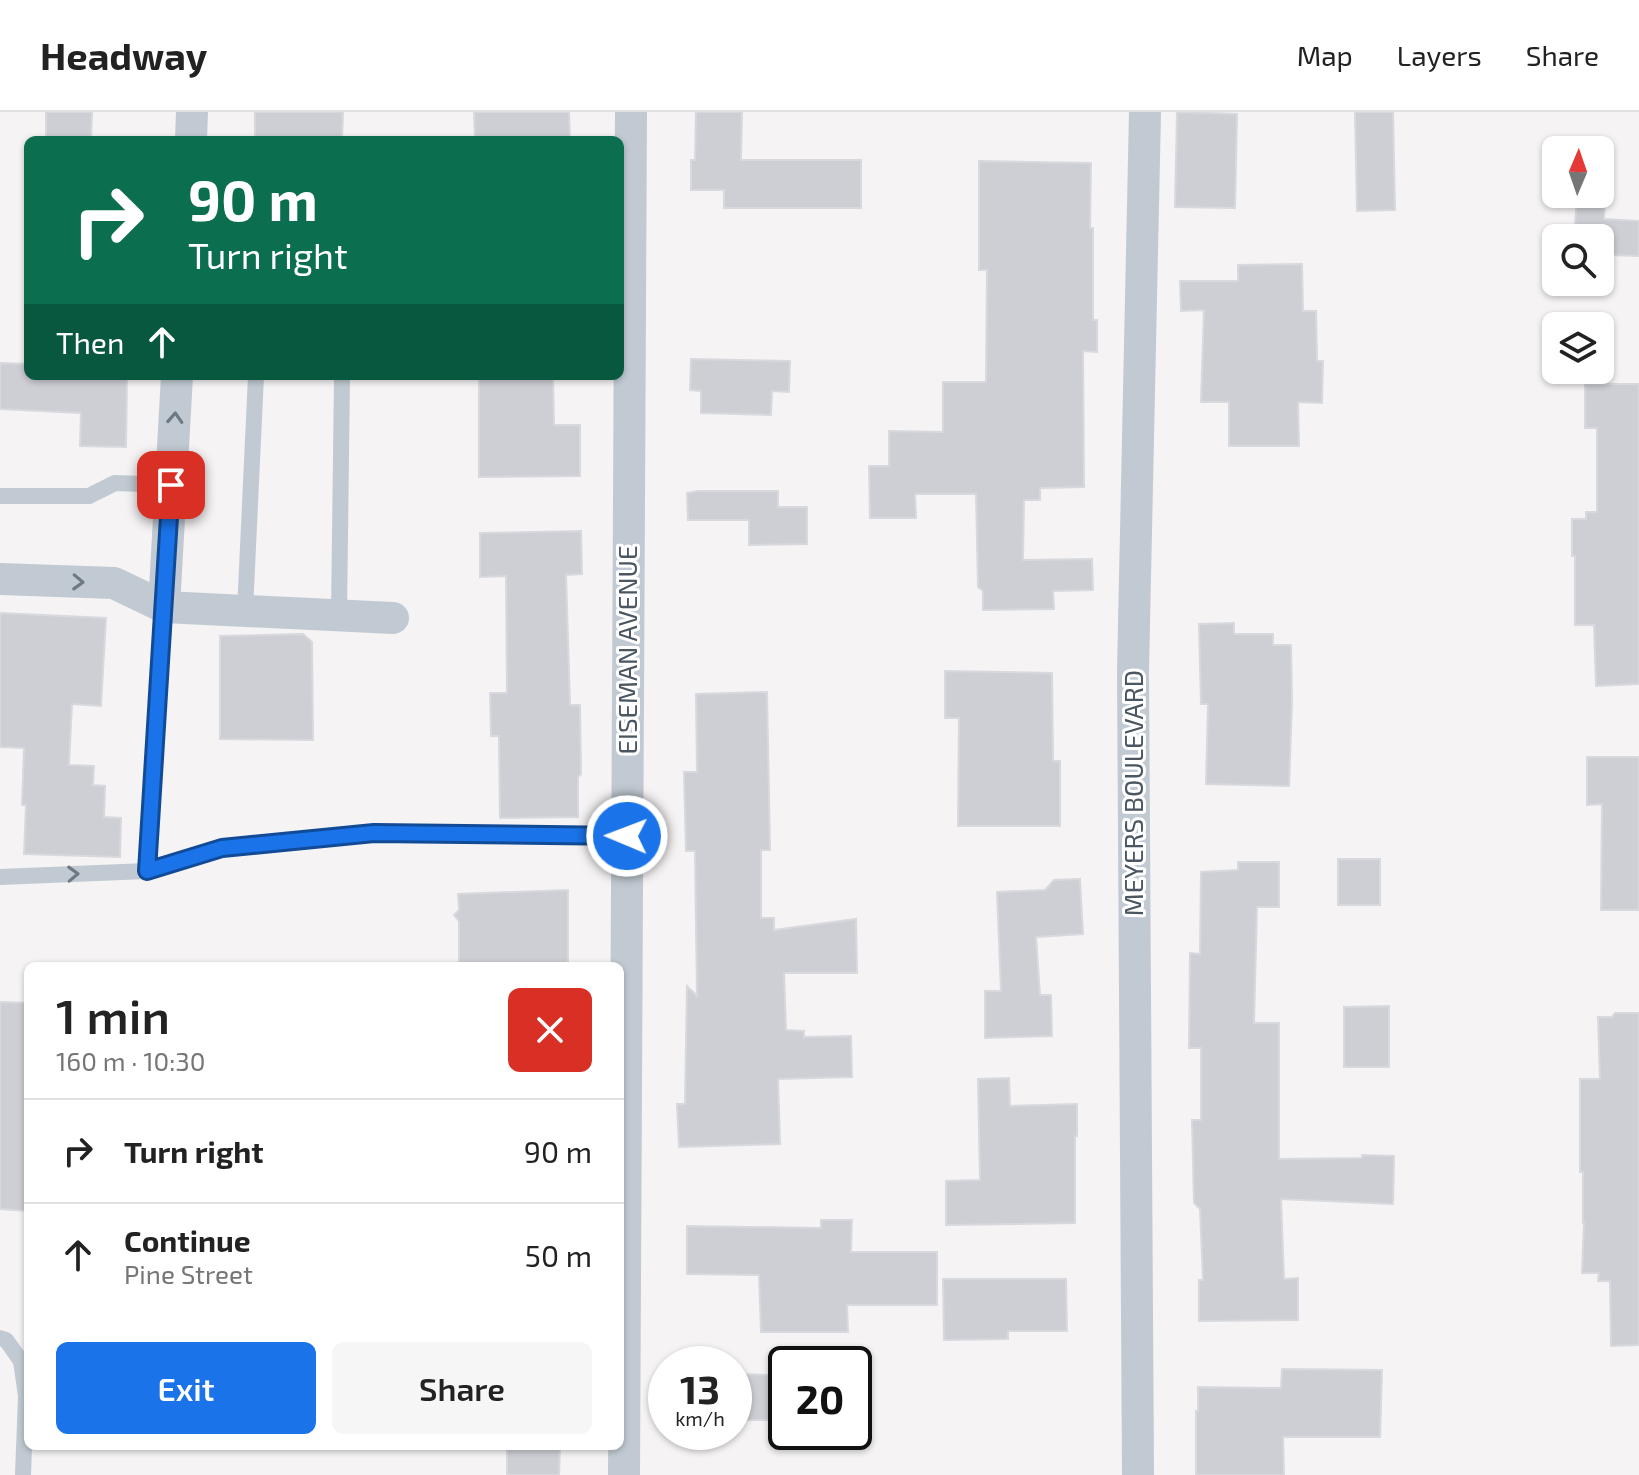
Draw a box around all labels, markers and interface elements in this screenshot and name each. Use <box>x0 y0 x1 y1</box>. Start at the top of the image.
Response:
text: Headway <box>40 32 207 78</box>
text: Map <box>1297 38 1353 72</box>
text: Layers <box>1397 38 1482 72</box>
text: Share <box>1526 38 1599 72</box>
north arrow <box>1542 136 1614 208</box>
map controls <box>1542 136 1614 384</box>
text: 90 m <box>188 165 318 232</box>
icon: right <box>56 168 160 272</box>
button: search <box>1542 224 1614 296</box>
text: Turn right <box>188 233 348 276</box>
button: layers <box>1542 312 1614 384</box>
icon: ahead <box>140 320 184 364</box>
text: Then <box>56 324 124 360</box>
one-way arrow <box>166 411 183 424</box>
pin <box>137 451 205 519</box>
icon: arrive <box>149 463 193 507</box>
street label: EISEMAN AVENUE <box>611 546 642 754</box>
one-way arrow <box>72 574 85 591</box>
street label: MEYERS BOULEVARD <box>1117 670 1148 916</box>
position arrow <box>585 794 669 878</box>
one-way arrow <box>67 865 80 882</box>
text: 1 min <box>56 986 170 1044</box>
button: close <box>508 988 592 1072</box>
text: 160 m · 10:30 <box>56 1045 206 1076</box>
icon: right <box>56 1129 100 1173</box>
text: Turn right <box>124 1133 264 1169</box>
text: 90 m <box>524 1133 592 1169</box>
text: Continue <box>124 1222 251 1258</box>
icon: ahead <box>56 1233 100 1277</box>
text: 50 m <box>525 1237 592 1273</box>
text: Pine Street <box>124 1258 253 1289</box>
button: Exit <box>56 1342 316 1434</box>
button: Share <box>332 1342 592 1434</box>
speed limit sign: 20 <box>768 1346 872 1450</box>
text: 13 <box>680 1364 720 1412</box>
text: km/h <box>675 1406 725 1430</box>

